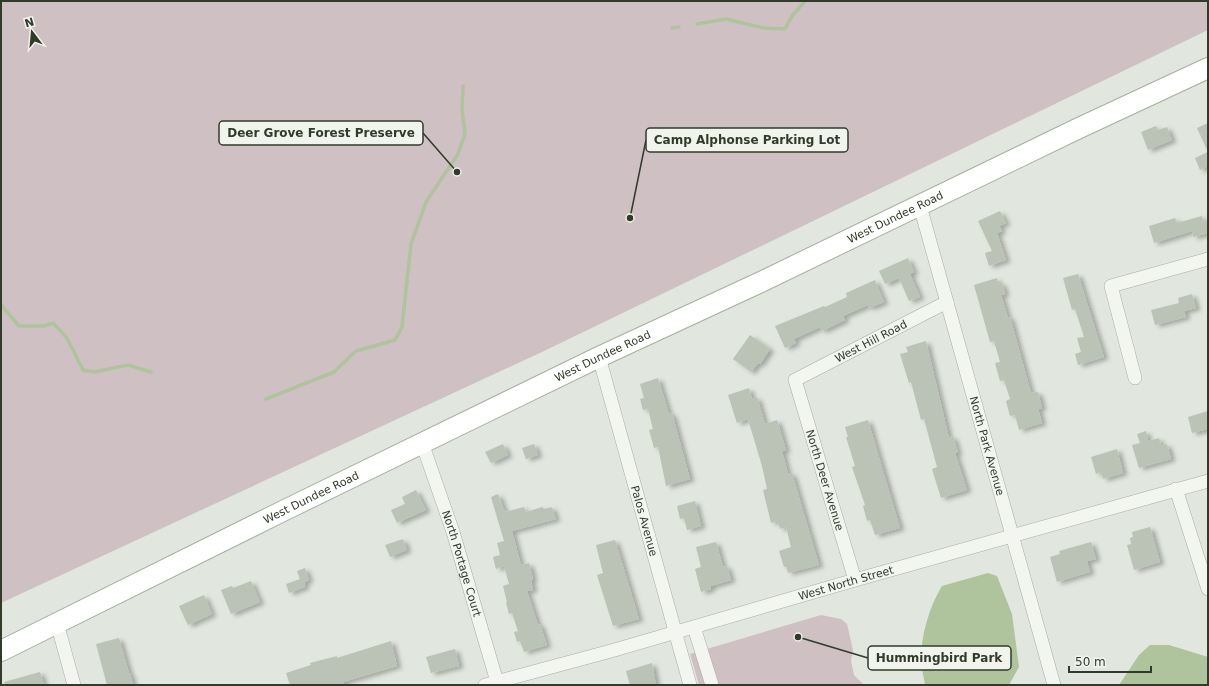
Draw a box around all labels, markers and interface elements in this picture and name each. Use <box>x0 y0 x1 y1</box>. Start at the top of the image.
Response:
north arrow <box>12 12 52 52</box>
text: N <box>23 15 36 30</box>
callout: Deer Grove Forest Preserve <box>219 121 423 145</box>
text: Deer Grove Forest Preserve <box>227 126 415 140</box>
callout: Camp Alphonse Parking Lot <box>646 128 848 152</box>
text: Camp Alphonse Parking Lot <box>654 133 840 147</box>
street label: West Dundee Road <box>845 189 945 246</box>
street label: West Hill Road <box>833 318 909 365</box>
street label: West Dundee Road <box>553 328 653 385</box>
street label: North Park Avenue <box>967 395 1007 497</box>
street label: North Deer Avenue <box>803 428 846 533</box>
street label: West Dundee Road <box>261 469 361 527</box>
street label: Palos Avenue <box>628 484 660 558</box>
street label: North Portage Court <box>439 509 484 619</box>
street label: West North Street <box>797 563 896 603</box>
callout: Hummingbird Park <box>868 646 1011 670</box>
scale bar <box>1069 648 1151 674</box>
text: Hummingbird Park <box>876 651 1003 665</box>
text: 50 m <box>1075 655 1106 669</box>

